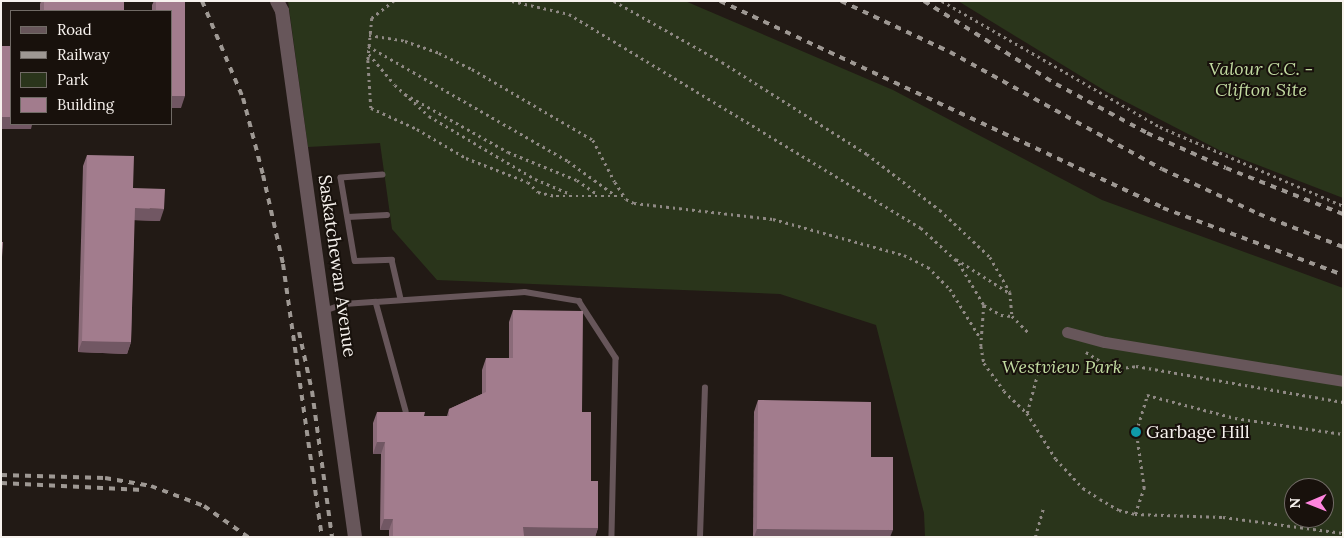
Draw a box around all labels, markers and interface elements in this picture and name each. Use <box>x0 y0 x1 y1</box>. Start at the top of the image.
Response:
legend <box>10 10 172 125</box>
text: Road <box>57 20 92 39</box>
text: Railway <box>57 45 110 64</box>
park label: Valour C.C. - Clifton Site <box>1209 59 1313 102</box>
text: Park <box>57 70 88 89</box>
text: Building <box>57 95 114 114</box>
street label: Saskatchewan Avenue <box>314 173 360 359</box>
park label: Westview Park <box>1002 356 1122 378</box>
place label: Garbage Hill <box>1146 421 1250 443</box>
marker: Garbage Hill <box>1130 426 1142 438</box>
north arrow <box>1284 478 1334 528</box>
text: N <box>1286 498 1304 509</box>

